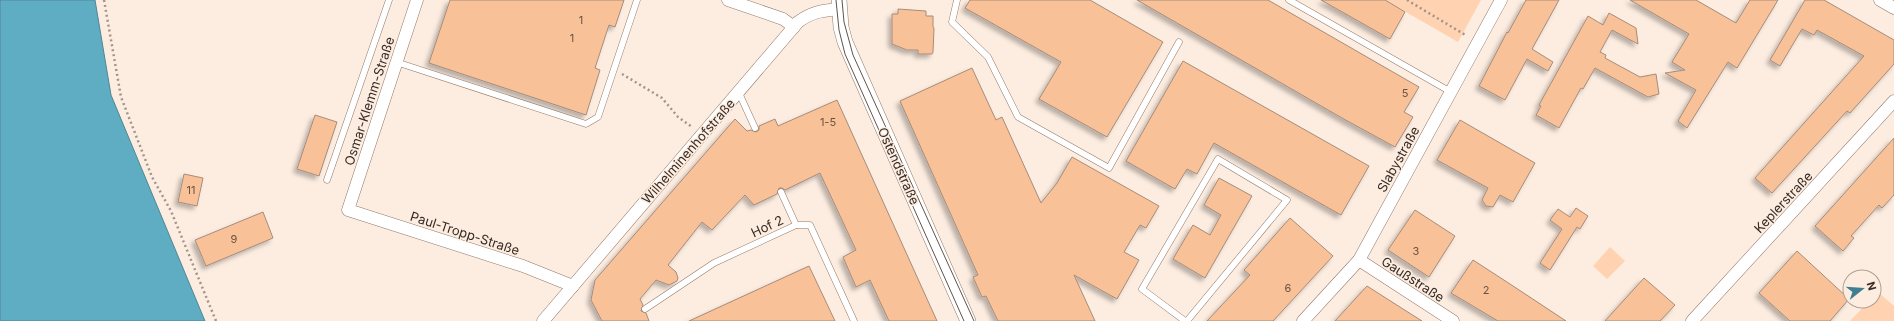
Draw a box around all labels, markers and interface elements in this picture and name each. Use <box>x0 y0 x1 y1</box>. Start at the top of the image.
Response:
house number: 1 <box>579 13 583 27</box>
house number: 1 <box>570 31 574 45</box>
street label: Osmar-Klemm-Straße <box>341 35 397 167</box>
house number: 5 <box>1402 86 1409 100</box>
street label: Wilhelminenhofstraße <box>638 95 738 207</box>
house number: 1-5 <box>820 115 836 129</box>
street label: Slabystraße <box>1373 123 1423 195</box>
street label: Ostendstraße <box>875 125 923 207</box>
street label: Keplerstraße <box>1750 168 1816 236</box>
house number: 11 <box>187 183 195 197</box>
street label: Paul-Tropp-Straße <box>408 208 522 258</box>
street label: Hof 2 <box>748 212 786 240</box>
house number: 9 <box>231 232 238 246</box>
house number: 3 <box>1413 244 1420 258</box>
street label: Gaußstraße <box>1379 253 1447 305</box>
north arrow <box>1842 269 1882 309</box>
text: N <box>1864 280 1879 292</box>
house number: 6 <box>1285 281 1292 295</box>
house number: 2 <box>1483 283 1489 297</box>

